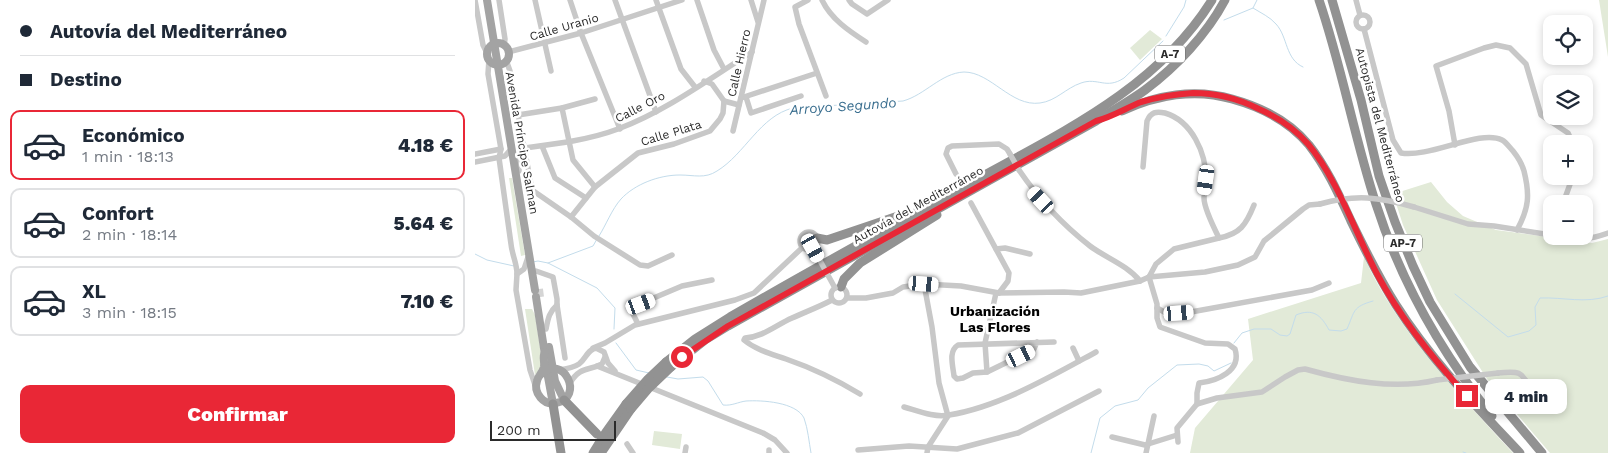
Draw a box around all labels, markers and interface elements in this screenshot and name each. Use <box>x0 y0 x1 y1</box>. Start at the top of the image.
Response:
street label: Calle Uranio <box>528 10 600 44</box>
map controls <box>1543 15 1593 245</box>
button: locate <box>1543 15 1593 65</box>
text: Autovía del Mediterráneo <box>50 20 287 43</box>
street label: Calle Hierro <box>724 28 754 98</box>
road number: A-7 <box>1155 46 1185 62</box>
street label: Autopista del Mediterráneo <box>1353 46 1407 204</box>
text: Destino <box>50 68 122 91</box>
street label: Avenida Príncipe Salman <box>503 71 541 215</box>
button: layers <box>1543 75 1593 125</box>
street label: Calle Oro <box>613 88 667 126</box>
water label: Arroyo Segundo <box>788 94 897 118</box>
street label: Calle Plata <box>639 117 703 149</box>
icon: car <box>22 123 67 168</box>
text: Económico <box>82 124 185 147</box>
text: 4.18 € <box>398 134 453 157</box>
button: + <box>1543 135 1593 185</box>
text: 1 min · 18:13 <box>82 147 174 166</box>
street label: Autovía del Mediterráneo <box>850 163 986 247</box>
car <box>1196 164 1215 196</box>
car <box>1025 184 1056 216</box>
button: − <box>1543 195 1593 245</box>
icon: car <box>22 201 67 246</box>
text: Confort <box>82 202 153 225</box>
text: 5.64 € <box>394 212 453 235</box>
text: 2 min · 18:14 <box>82 225 177 244</box>
car <box>799 231 826 265</box>
road number: AP-7 <box>1384 234 1422 252</box>
car <box>908 275 939 293</box>
icon: car <box>22 279 67 324</box>
text: XL <box>82 280 106 303</box>
text: 7.10 € <box>400 290 453 313</box>
car <box>624 292 657 316</box>
text: 3 min · 18:15 <box>82 303 177 322</box>
district label: Urbanización Las Flores <box>950 303 1040 335</box>
car <box>1163 304 1194 322</box>
car <box>1004 343 1037 369</box>
route start <box>671 346 693 368</box>
callout: 4 min <box>1485 378 1567 414</box>
button: Confirmar <box>20 385 455 443</box>
route end <box>1456 385 1478 407</box>
text: 4 min <box>1504 387 1548 406</box>
scale bar <box>490 418 616 441</box>
text: 200 m <box>497 422 541 438</box>

